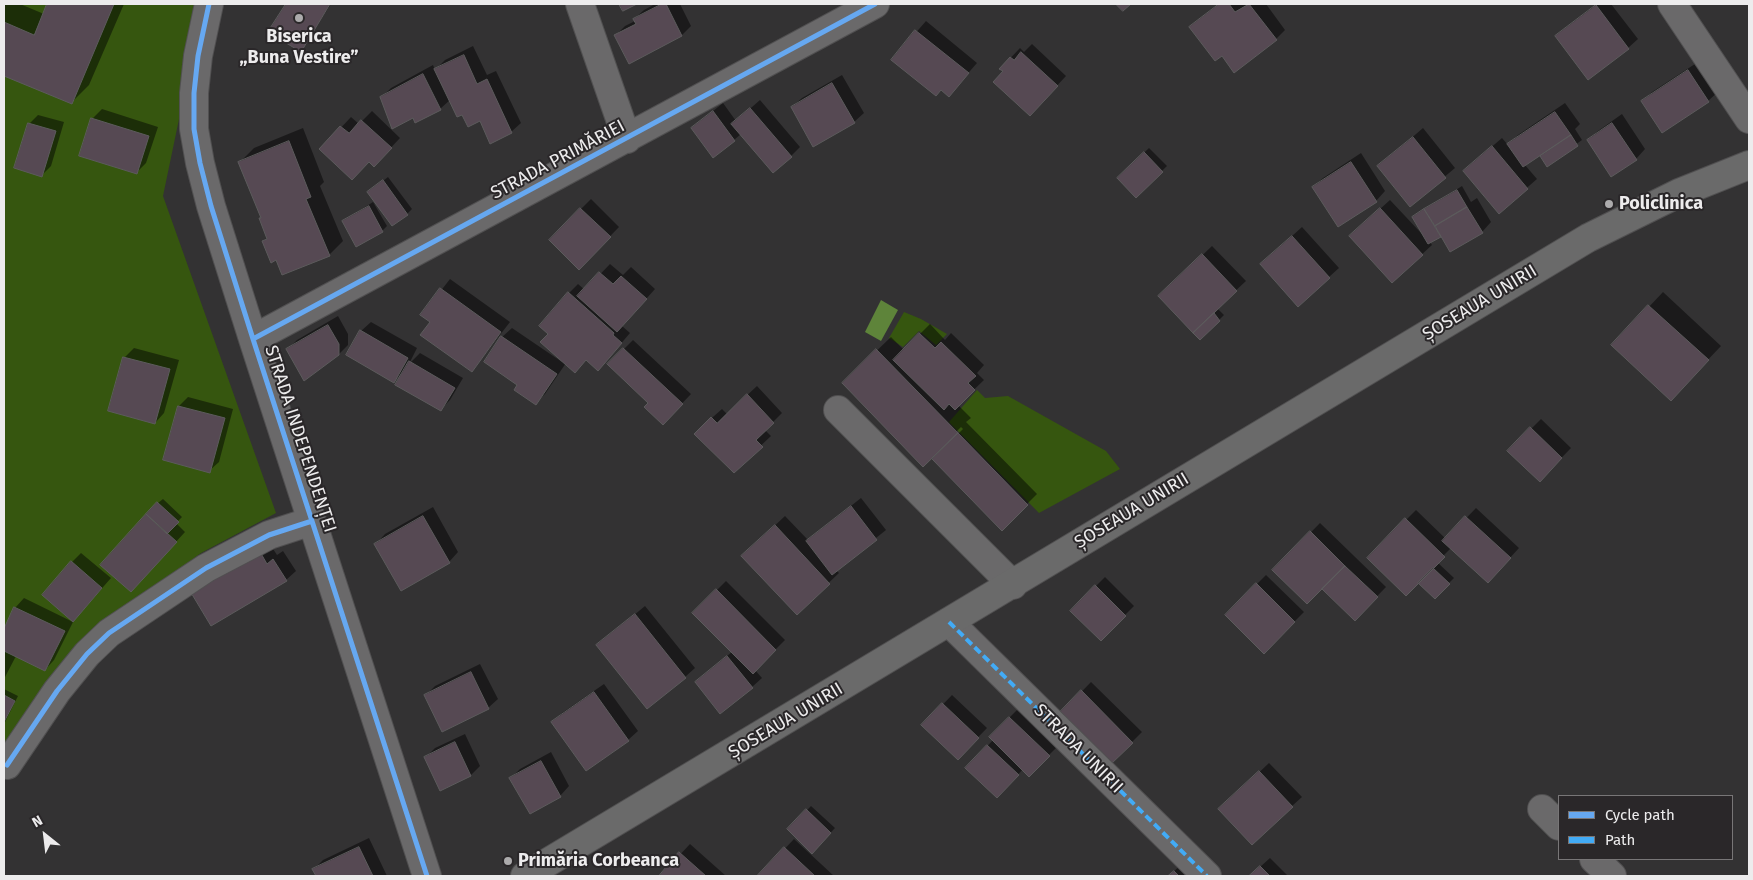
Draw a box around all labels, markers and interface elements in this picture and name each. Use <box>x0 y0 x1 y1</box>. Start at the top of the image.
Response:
marker: Biserica „Buna Vestire” <box>293 12 305 24</box>
place label: Biserica „Buna Vestire” <box>240 26 358 68</box>
street label: STRADA PRIMĂRIEI <box>487 116 629 204</box>
place label: Policlinica <box>1619 193 1703 215</box>
marker: Policlinica <box>1603 198 1615 210</box>
street label: ȘOSEAUA UNIRII <box>1419 260 1541 346</box>
street label: STRADA INDEPENDENȚEI <box>260 343 340 535</box>
street label: ȘOSEAUA UNIRII <box>1071 468 1193 554</box>
street label: ȘOSEAUA UNIRII <box>725 678 847 764</box>
street label: STRADA UNIRII <box>1029 700 1127 798</box>
legend <box>1558 795 1733 860</box>
text: Cycle path <box>1605 806 1675 824</box>
north arrow <box>20 810 70 860</box>
text: N <box>29 812 46 831</box>
text: Path <box>1605 831 1635 849</box>
place label: Primăria Corbeanca <box>518 850 679 872</box>
marker: Primăria Corbeanca <box>502 855 514 867</box>

